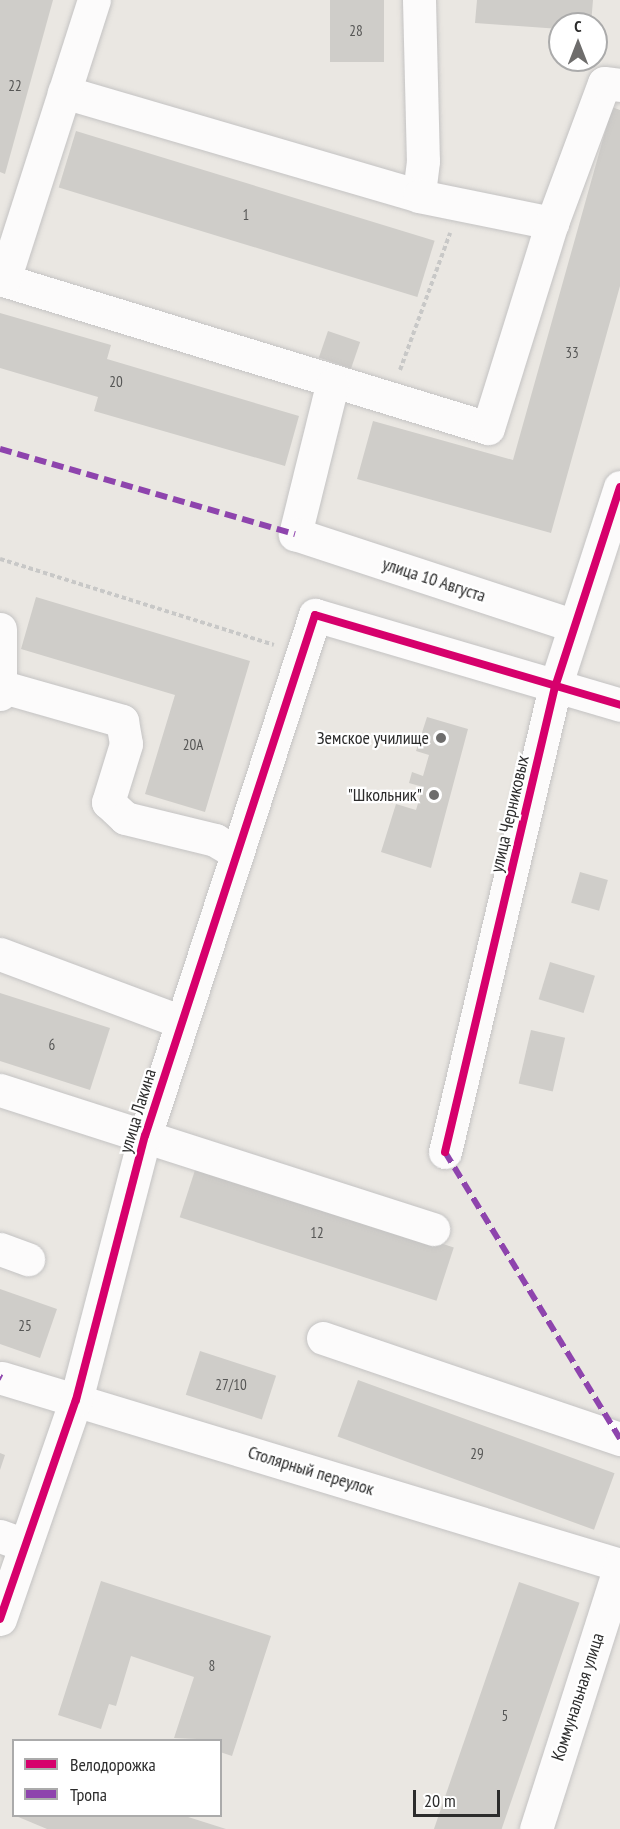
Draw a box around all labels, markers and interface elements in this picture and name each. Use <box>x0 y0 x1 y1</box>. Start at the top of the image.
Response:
north arrow <box>548 12 608 72</box>
text: С <box>574 16 582 36</box>
house number: 28 <box>349 22 363 40</box>
house number: 22 <box>8 77 22 95</box>
house number: 1 <box>243 206 249 224</box>
house number: 33 <box>565 344 579 362</box>
house number: 20 <box>109 373 123 391</box>
street label: улица 10 Августа <box>379 553 489 607</box>
place label: Земское училище <box>317 727 429 749</box>
marker: Земское училище <box>434 731 448 745</box>
house number: 20А <box>183 736 203 754</box>
street label: улица Черниковых <box>486 753 534 875</box>
place label: "Школьник" <box>348 784 422 806</box>
marker: "Школьник" <box>427 788 441 802</box>
house number: 6 <box>49 1036 55 1054</box>
street label: улица Лакина <box>115 1066 161 1156</box>
house number: 12 <box>310 1224 324 1242</box>
house number: 25 <box>18 1317 32 1335</box>
house number: 27/10 <box>215 1376 247 1394</box>
street label: Столярный переулок <box>245 1442 377 1500</box>
house number: 29 <box>470 1445 484 1463</box>
street label: Коммунальная улица <box>547 1630 609 1764</box>
house number: 8 <box>209 1657 215 1675</box>
house number: 5 <box>502 1707 508 1725</box>
legend <box>12 1739 222 1817</box>
text: Велодорожка <box>70 1753 156 1776</box>
scale bar <box>416 1778 503 1816</box>
text: Тропа <box>70 1783 107 1806</box>
text: 20 m <box>424 1789 456 1812</box>

